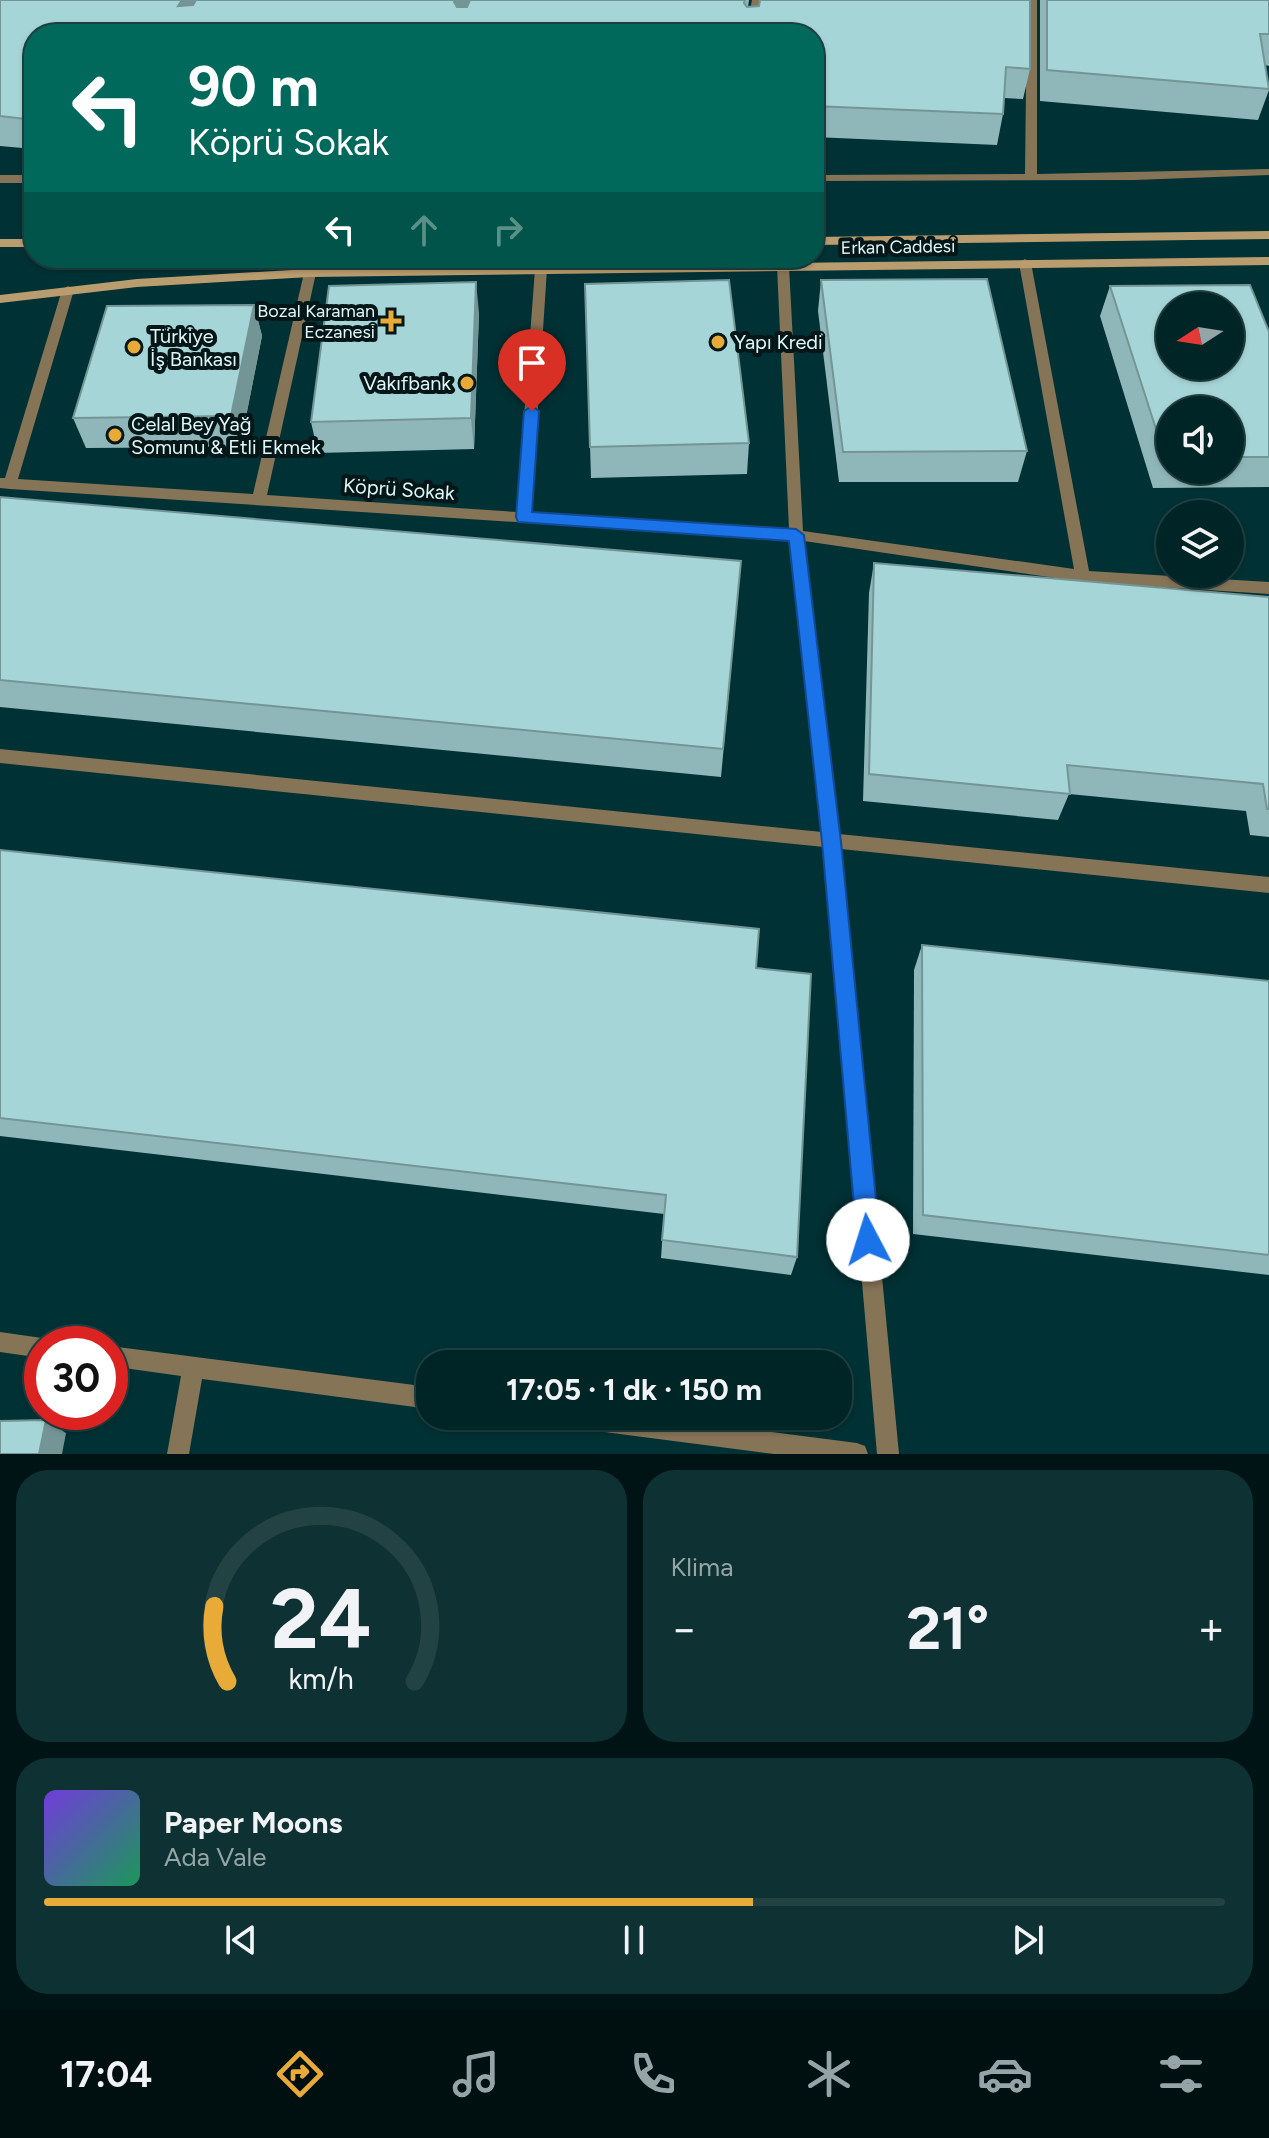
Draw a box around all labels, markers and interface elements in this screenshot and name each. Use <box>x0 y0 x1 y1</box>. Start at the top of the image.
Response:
text: 90 m <box>188 53 319 120</box>
icon: left <box>56 56 160 160</box>
text: Köprü Sokak <box>188 121 389 164</box>
icon: left <box>318 208 362 252</box>
icon: ahead <box>402 208 446 252</box>
icon: right <box>486 208 530 252</box>
street label: Erkan Caddesi <box>841 235 955 259</box>
north arrow <box>1156 292 1244 380</box>
map controls <box>1156 292 1244 588</box>
place label: Bozal Karaman Eczanesi <box>257 300 375 343</box>
marker: Bozal Karaman Eczanesi <box>382 312 400 330</box>
place label: Türkiye İş Bankası <box>150 324 237 371</box>
pin <box>498 329 566 411</box>
place label: Yapı Kredi <box>734 330 823 354</box>
marker: Yapı Kredi <box>709 333 727 351</box>
marker: Türkiye İş Bankası <box>125 338 143 356</box>
icon: arrive <box>510 341 554 385</box>
place label: Vakıfbank <box>363 371 451 395</box>
marker: Vakıfbank <box>458 374 476 392</box>
button: sound <box>1156 396 1244 484</box>
place label: Celal Bey Yağ Somunu & Etli Ekmek <box>131 412 321 459</box>
marker: Celal Bey Yağ Somunu & Etli Ekmek <box>106 426 124 444</box>
street label: Köprü Sokak <box>343 473 456 505</box>
button: layers <box>1156 500 1244 588</box>
position arrow <box>826 1198 910 1282</box>
speed limit sign: 30 <box>24 1326 128 1430</box>
text: 17:05 · 1 dk · 150 m <box>506 1371 762 1408</box>
text: Klima <box>671 1551 734 1583</box>
text: 24 <box>271 1569 372 1669</box>
text: 21° <box>906 1592 989 1664</box>
text: − <box>671 1602 698 1655</box>
text: + <box>1198 1602 1225 1655</box>
text: km/h <box>289 1662 354 1696</box>
text: Paper Moons <box>164 1804 343 1841</box>
text: Ada Vale <box>164 1841 267 1873</box>
icon: previous <box>219 1918 263 1962</box>
icon: pause <box>612 1918 656 1962</box>
icon: next <box>1006 1918 1050 1962</box>
icon: directions <box>272 2046 328 2102</box>
icon: music <box>448 2046 504 2102</box>
icon: phone <box>625 2046 681 2102</box>
icon: climate <box>801 2046 857 2102</box>
icon: car <box>977 2046 1033 2102</box>
icon: filters <box>1153 2046 1209 2102</box>
text: 17:04 <box>60 2053 152 2096</box>

